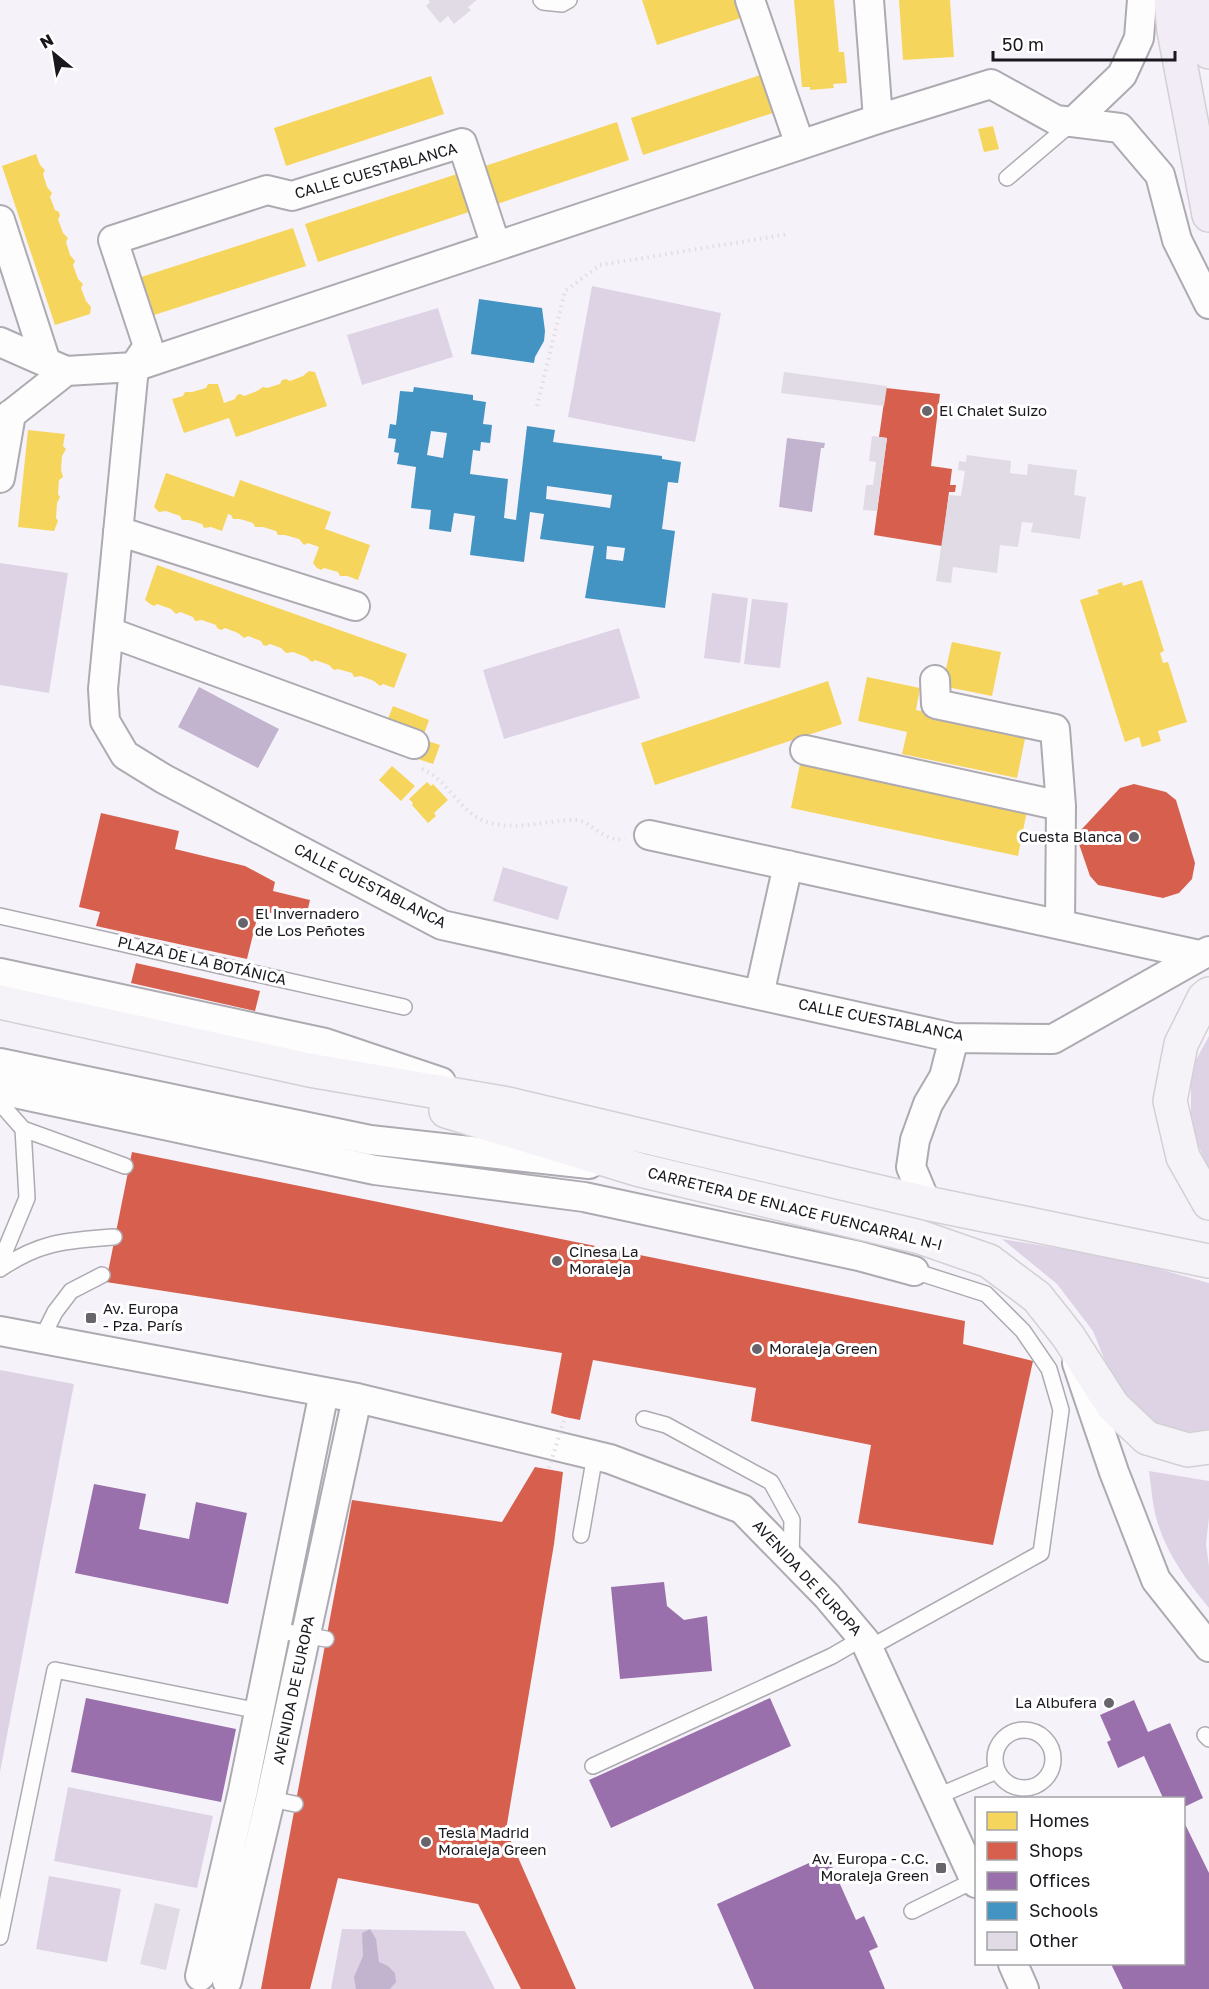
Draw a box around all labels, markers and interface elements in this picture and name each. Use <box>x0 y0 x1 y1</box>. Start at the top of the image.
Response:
north arrow <box>24 24 84 84</box>
scale bar <box>993 24 1174 62</box>
text: N <box>36 29 57 53</box>
text: 50 m <box>1002 33 1044 55</box>
street label: CALLE CUESTABLANCA <box>292 138 459 202</box>
place label: El Chalet Suizo <box>939 401 1047 419</box>
marker: El Chalet Suizo <box>920 404 934 418</box>
place label: Cuesta Blanca <box>1019 827 1122 845</box>
marker: Cuesta Blanca <box>1127 830 1141 844</box>
street label: CALLE CUESTABLANCA <box>291 839 450 931</box>
place label: El Invernadero de Los Peñotes <box>255 904 365 939</box>
marker: El Invernadero de Los Peñotes <box>236 916 250 930</box>
street label: PLAZA DE LA BOTÁNICA <box>116 932 288 988</box>
street label: CALLE CUESTABLANCA <box>797 994 966 1044</box>
street label: CARRETERA DE ENLACE FUENCARRAL N-I <box>646 1163 944 1253</box>
place label: Cinesa La Moraleja <box>569 1242 639 1277</box>
marker: Cinesa La Moraleja <box>550 1254 564 1268</box>
place label: Av. Europa - Pza. París <box>103 1299 183 1334</box>
marker: Av. Europa - Pza. París <box>84 1311 98 1325</box>
place label: Moraleja Green <box>769 1339 878 1357</box>
marker: Moraleja Green <box>750 1342 764 1356</box>
street label: AVENIDA DE EUROPA <box>749 1516 866 1639</box>
street label: AVENIDA DE EUROPA <box>268 1614 318 1766</box>
place label: La Albufera <box>1015 1693 1097 1711</box>
marker: La Albufera <box>1102 1696 1116 1710</box>
legend <box>975 1797 1185 1965</box>
text: Homes <box>1029 1809 1089 1831</box>
place label: Tesla Madrid Moraleja Green <box>438 1823 547 1858</box>
marker: Tesla Madrid Moraleja Green <box>419 1835 433 1849</box>
text: Shops <box>1029 1839 1083 1861</box>
place label: Av. Europa - C.C. Moraleja Green <box>812 1849 929 1884</box>
marker: Av. Europa - C.C. Moraleja Green <box>934 1861 948 1875</box>
text: Offices <box>1029 1869 1090 1891</box>
text: Schools <box>1029 1899 1098 1921</box>
text: Other <box>1029 1929 1078 1951</box>

